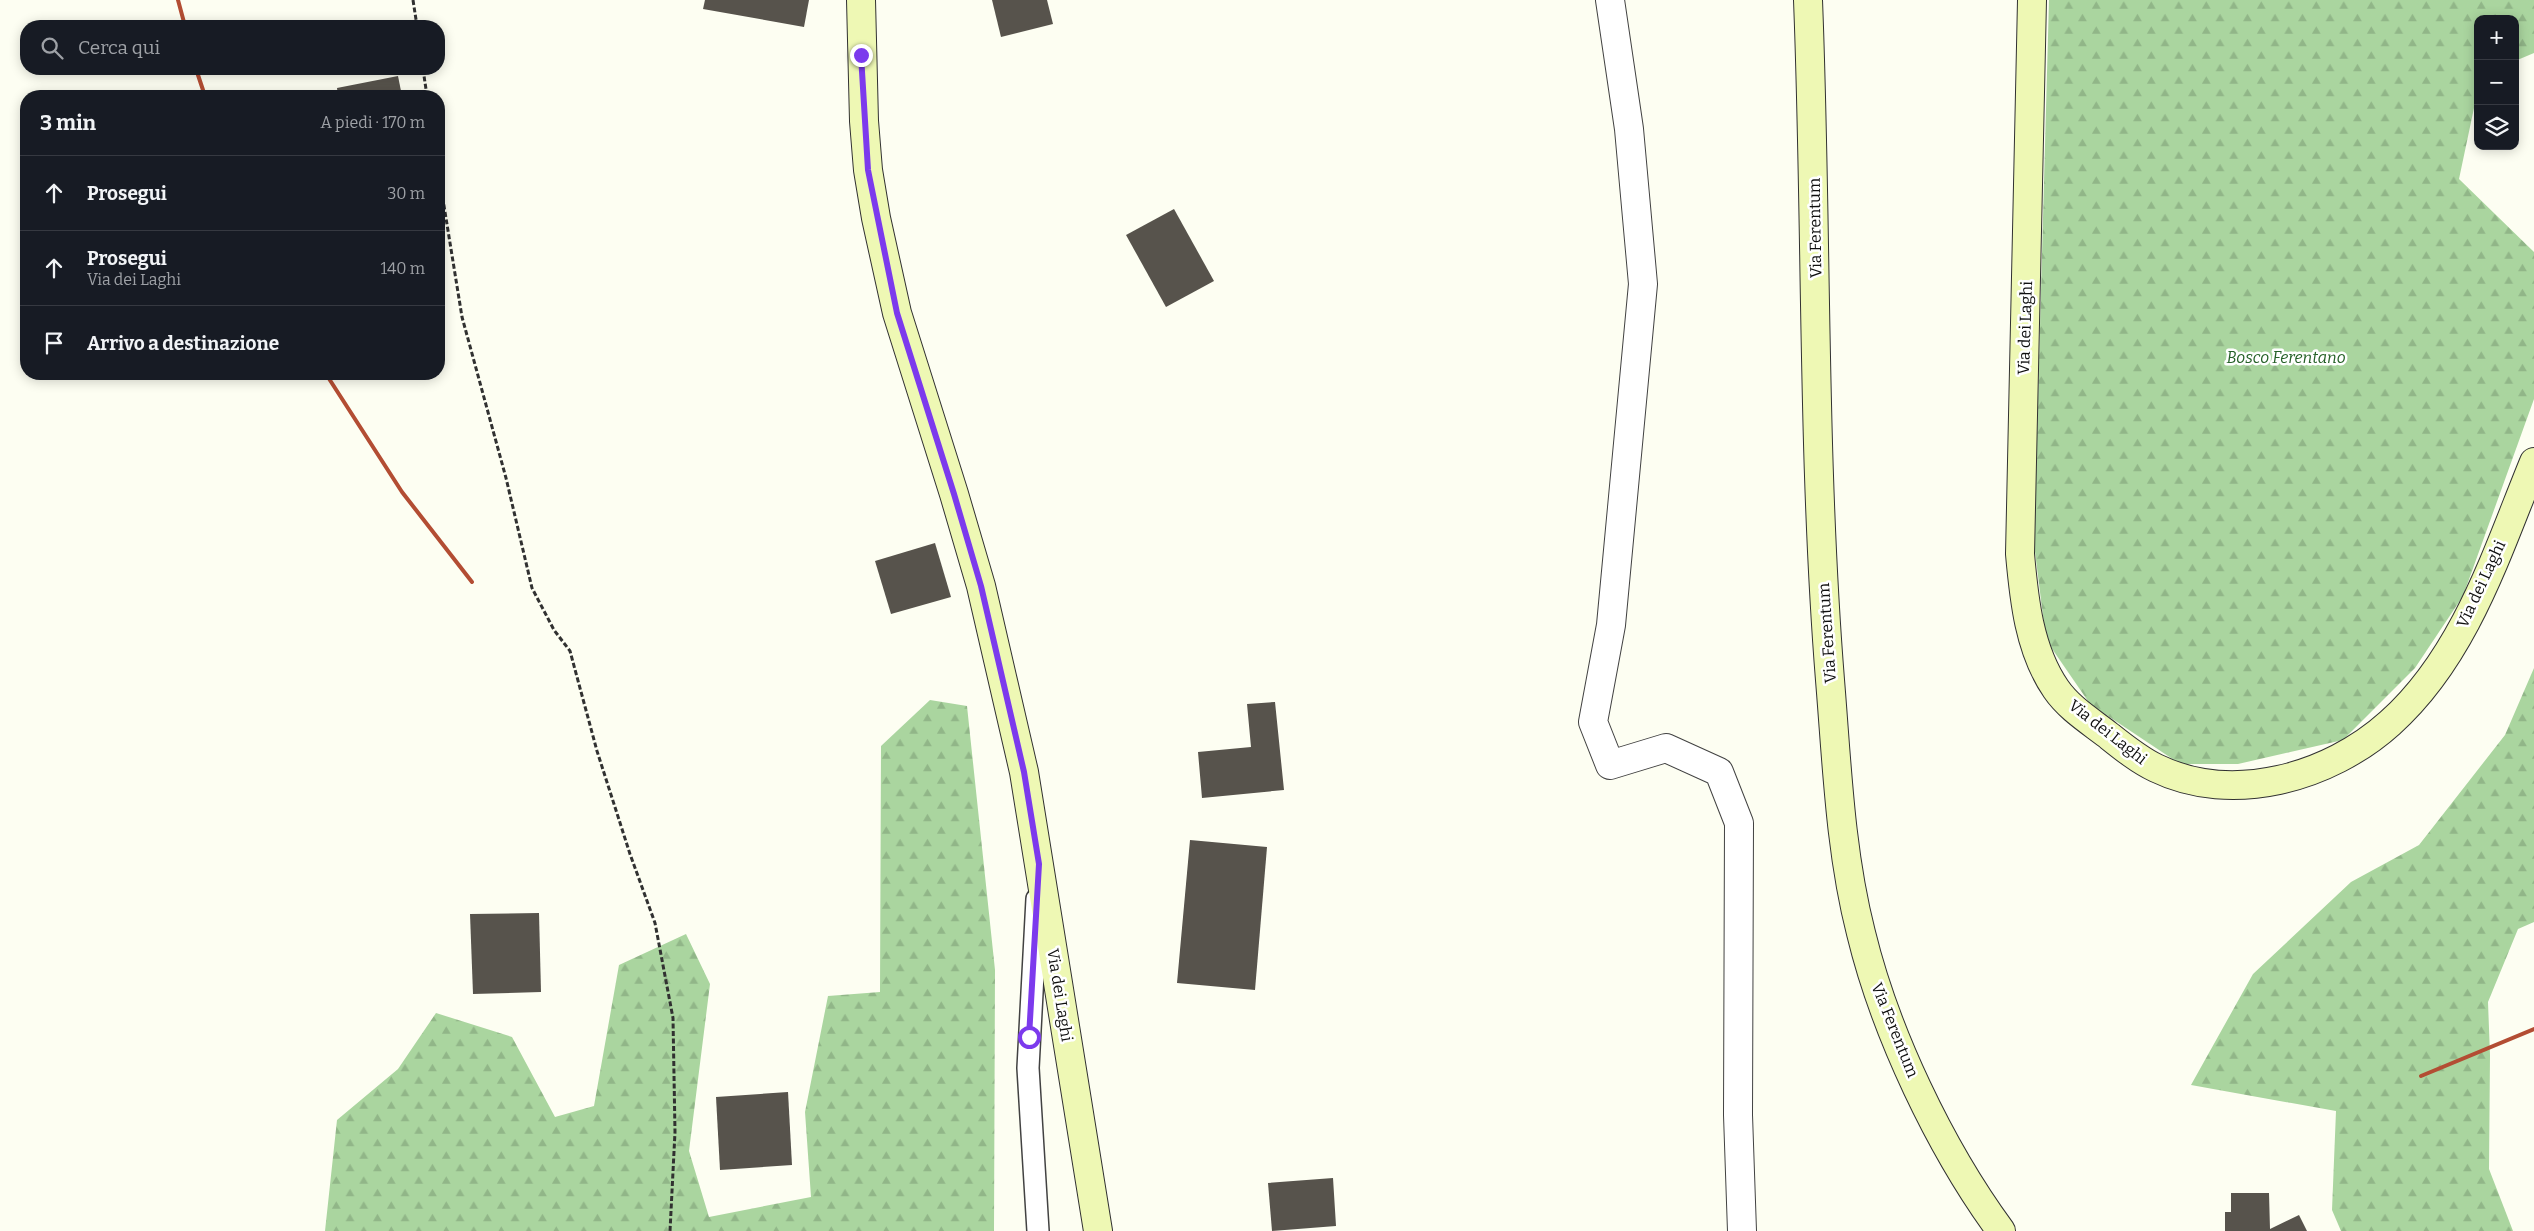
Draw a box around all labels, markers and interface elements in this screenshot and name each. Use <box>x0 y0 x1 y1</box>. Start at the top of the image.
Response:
map controls <box>2474 15 2519 150</box>
button: + <box>2474 15 2519 60</box>
search box <box>20 20 445 75</box>
icon: search <box>38 34 66 62</box>
text: Cerca qui <box>78 36 160 59</box>
route end <box>850 44 873 67</box>
button: − <box>2474 60 2519 105</box>
button: layers <box>2474 105 2519 150</box>
text: 3 min <box>40 110 96 136</box>
text: A piedi · 170 m <box>321 113 425 132</box>
street label: Via Ferentum <box>1805 178 1825 278</box>
icon: ahead <box>40 179 68 207</box>
text: Prosegui <box>87 182 167 205</box>
text: 30 m <box>387 184 425 203</box>
text: Prosegui <box>87 247 167 270</box>
icon: ahead <box>40 254 68 282</box>
text: 140 m <box>380 259 425 278</box>
text: Via dei Laghi <box>87 270 181 289</box>
street label: Via dei Laghi <box>2014 281 2036 375</box>
icon: arrive <box>40 329 68 357</box>
text: Arrivo a destinazione <box>87 332 279 355</box>
park label: Bosco Ferentano <box>2226 348 2346 367</box>
street label: Via dei Laghi <box>2453 537 2510 631</box>
street label: Via Ferentum <box>1814 582 1840 684</box>
street label: Via dei Laghi <box>2065 696 2151 769</box>
street label: Via dei Laghi <box>1043 947 1077 1043</box>
street label: Via Ferentum <box>1867 980 1923 1080</box>
route start <box>1018 1026 1041 1049</box>

